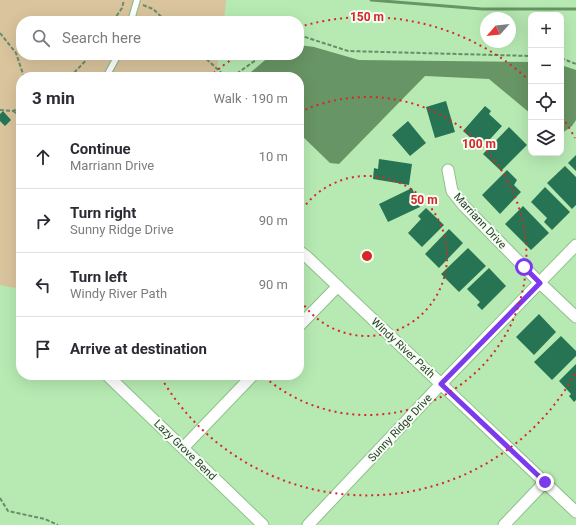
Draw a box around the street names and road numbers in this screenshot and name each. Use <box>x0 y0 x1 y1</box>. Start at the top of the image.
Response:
street label: Marriann Drive <box>451 190 509 252</box>
street label: Windy River Path <box>369 315 437 381</box>
street label: Sunny Ridge Drive <box>365 391 435 465</box>
street label: Lazy Grove Bend <box>151 417 219 483</box>

